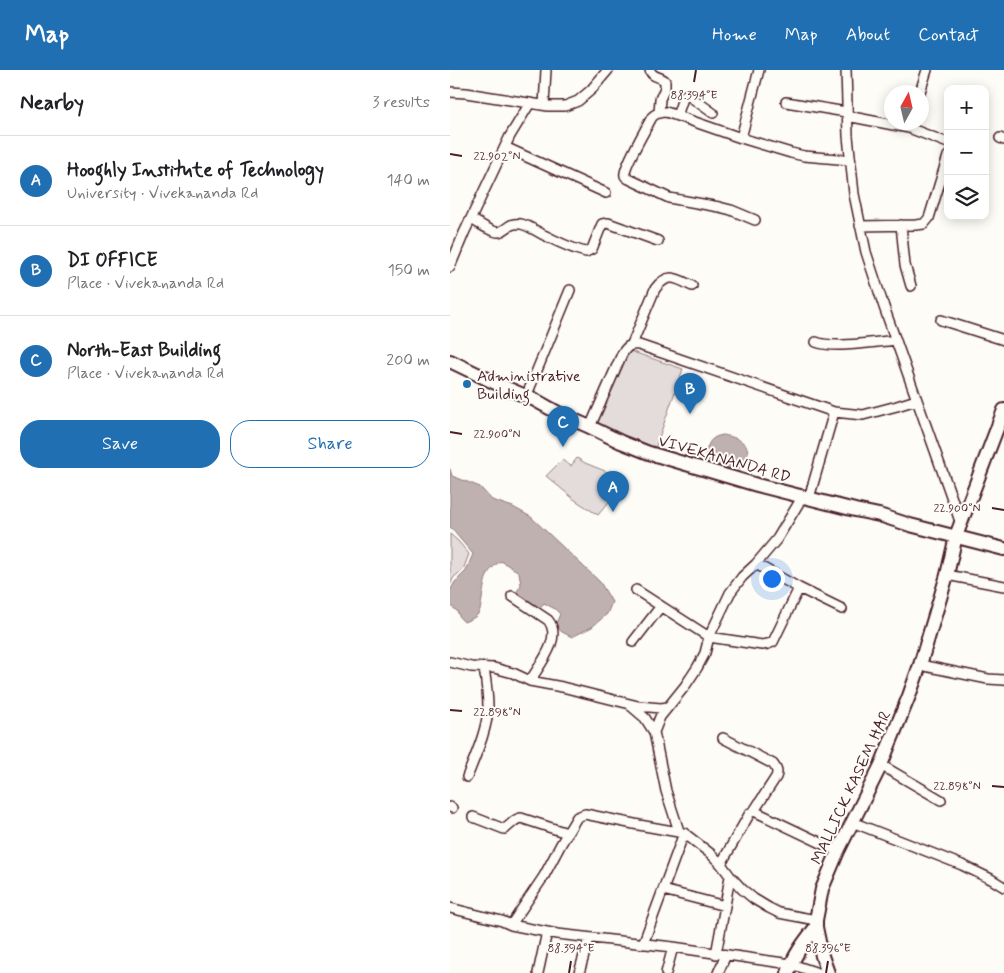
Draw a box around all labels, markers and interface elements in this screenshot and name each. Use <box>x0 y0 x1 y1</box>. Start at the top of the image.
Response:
text: Map <box>25 20 69 51</box>
text: Home <box>712 23 757 47</box>
text: Map <box>785 23 818 47</box>
text: About <box>846 23 890 47</box>
text: Contact <box>918 23 979 47</box>
north arrow <box>884 85 929 130</box>
map controls <box>944 85 989 220</box>
button: + <box>944 85 989 130</box>
text: 88.394°E <box>671 88 717 104</box>
text: Nearby <box>20 89 84 117</box>
text: 3 results <box>372 92 430 113</box>
button: − <box>944 130 989 175</box>
text: 22.902°N <box>474 149 521 165</box>
text: Hooghly Institute of Technology <box>67 158 324 183</box>
text: A <box>31 170 41 191</box>
text: 140 m <box>386 170 430 191</box>
button: layers <box>944 175 989 220</box>
text: University · Vivekananda Rd <box>67 183 258 204</box>
text: DI OFFICE <box>67 248 158 273</box>
text: B <box>31 260 41 281</box>
text: 150 m <box>388 260 430 281</box>
text: Place · Vivekananda Rd <box>67 273 224 294</box>
text: North-East Building <box>67 338 221 363</box>
text: C <box>30 350 42 371</box>
text: 200 m <box>386 350 430 371</box>
text: Place · Vivekananda Rd <box>67 363 224 384</box>
place label: Administrative Building <box>477 366 581 406</box>
pin: B <box>674 373 706 414</box>
marker: Administrative Building <box>461 378 473 390</box>
pin: C <box>547 406 579 447</box>
button: Save <box>20 420 220 468</box>
button: Share <box>230 420 430 468</box>
text: 22.900°N <box>473 427 521 443</box>
street label: VIVEKANANDA RD <box>656 431 793 488</box>
pin: A <box>597 471 629 512</box>
text: 22.900°N <box>933 501 981 517</box>
your location <box>759 566 785 592</box>
text: 22.898°N <box>473 705 521 721</box>
street label: MALLICK KASEM HAR <box>806 707 896 868</box>
text: 22.898°N <box>933 779 981 795</box>
text: 88.394°E <box>548 941 594 957</box>
text: 88.396°E <box>805 941 851 957</box>

